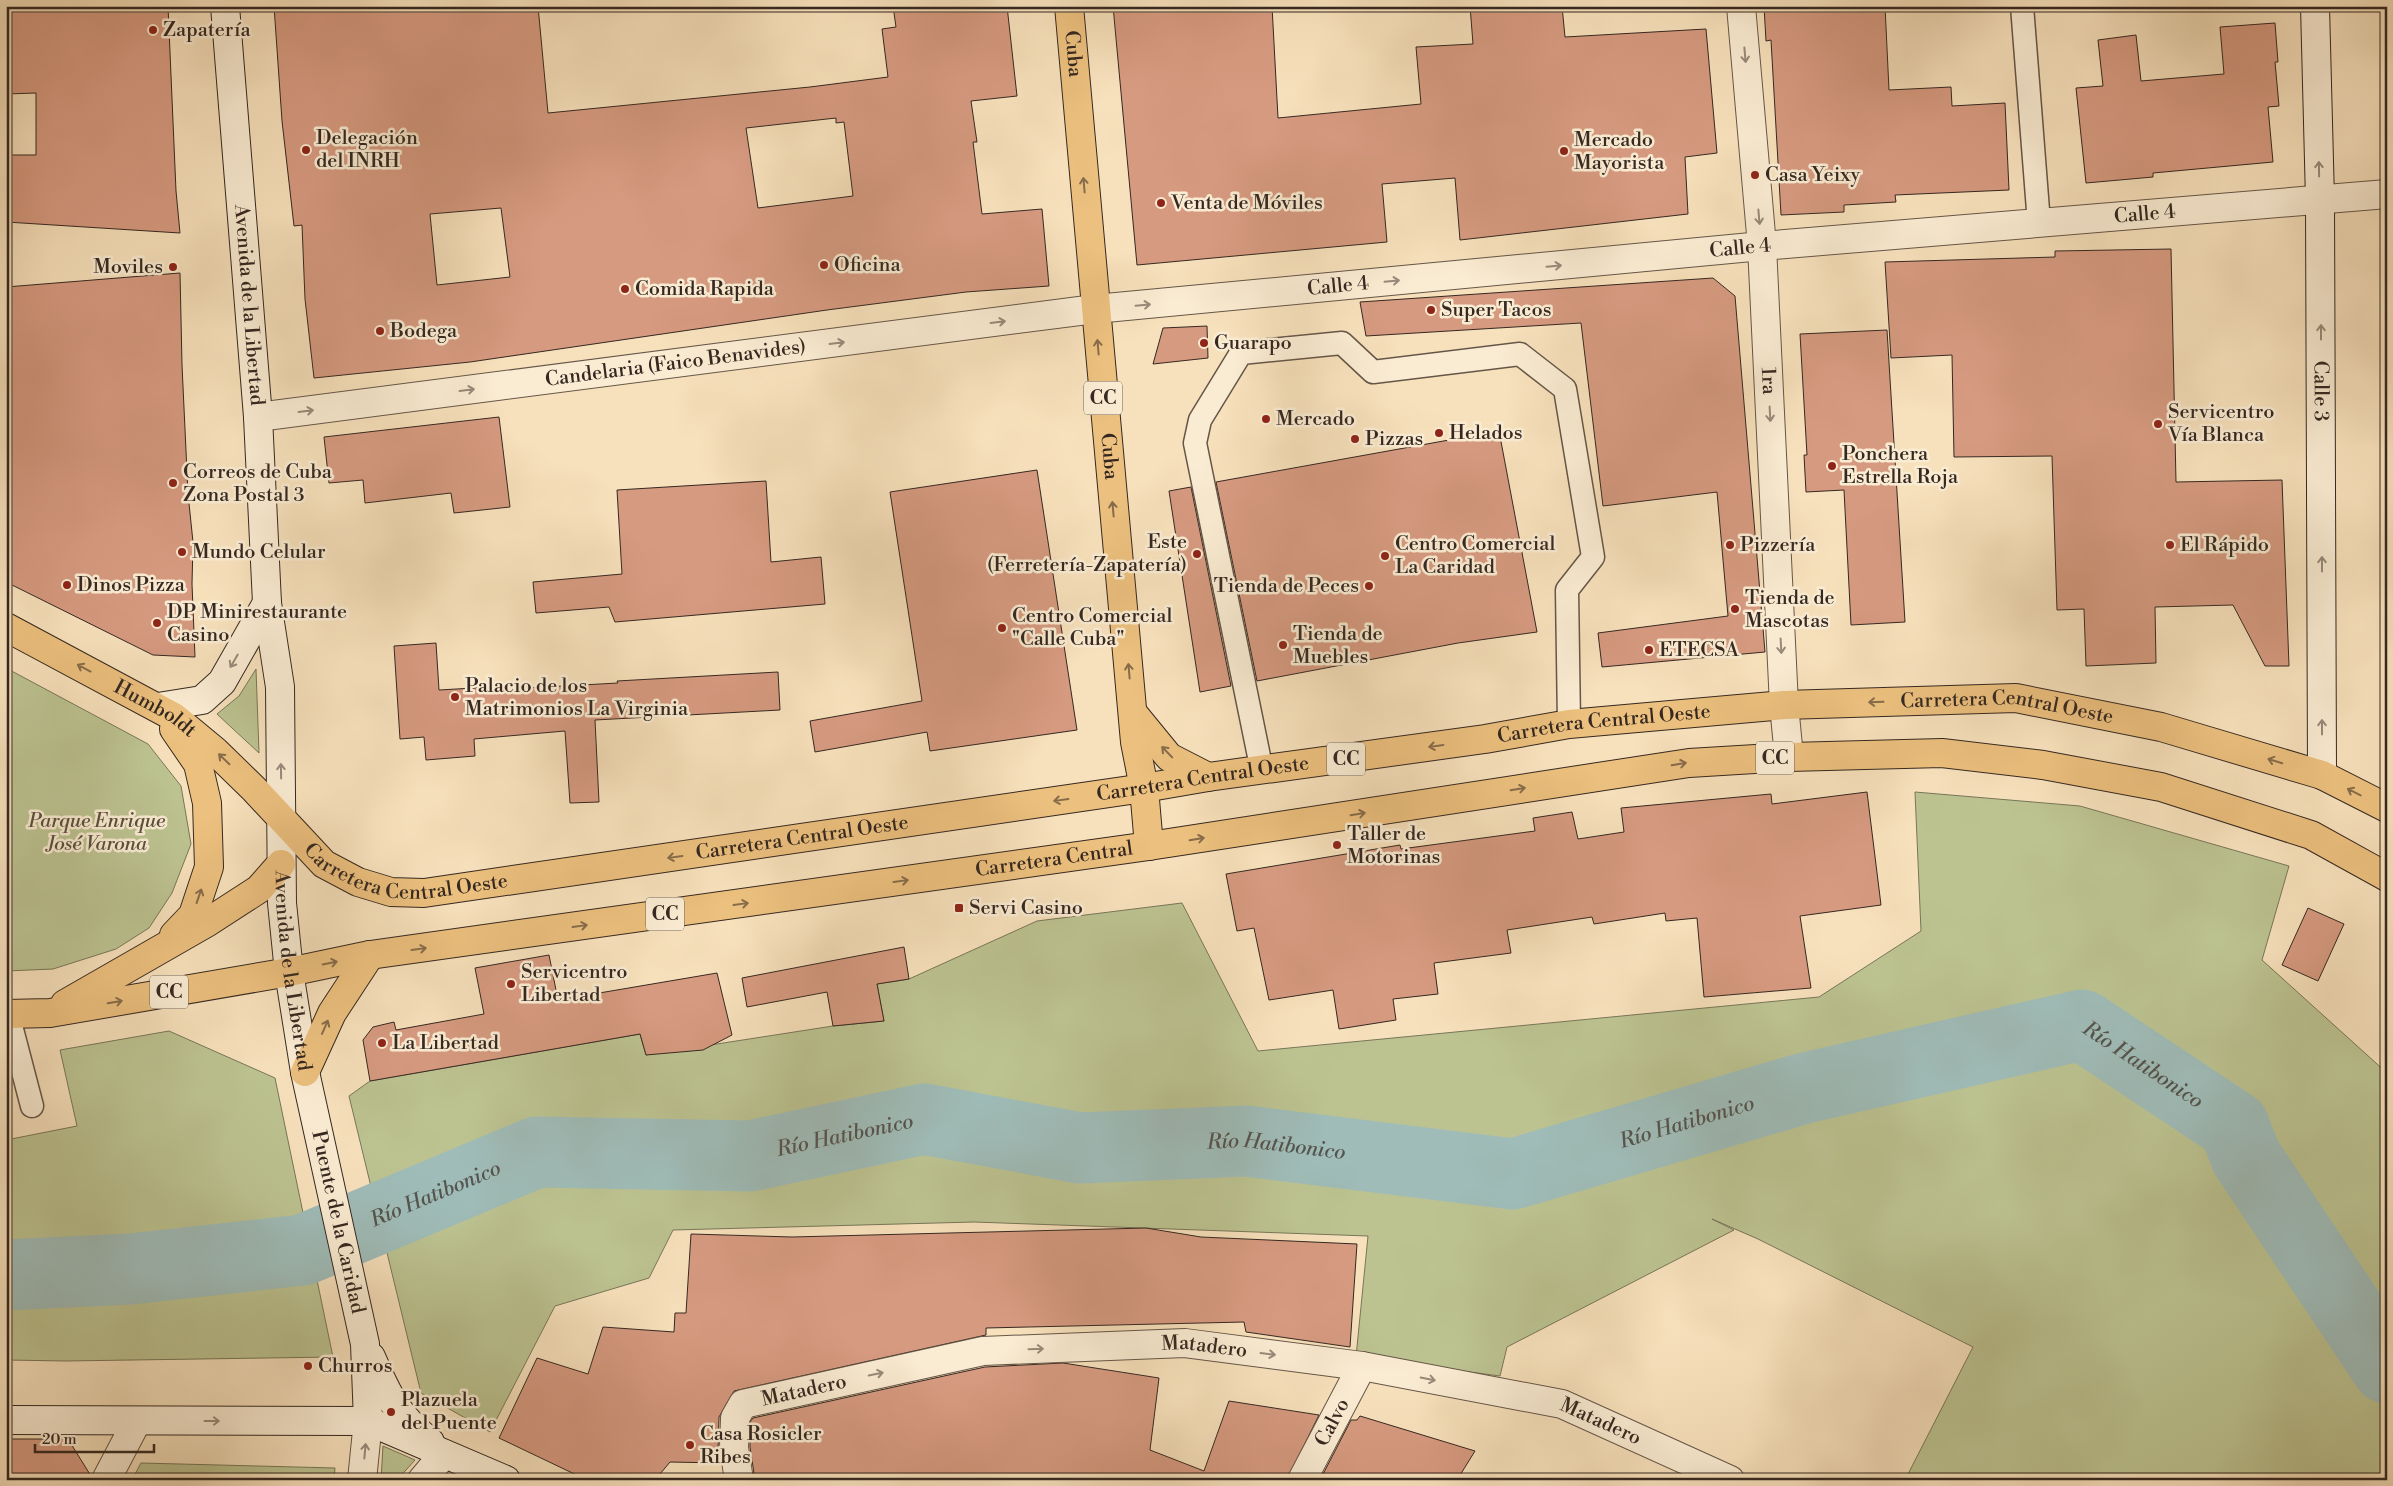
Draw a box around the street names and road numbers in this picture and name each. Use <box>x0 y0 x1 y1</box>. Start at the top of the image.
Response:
street label: Cuba <box>1059 29 1088 79</box>
street label: Calle 4 <box>2113 199 2177 229</box>
street label: Avenida de la Libertad <box>228 202 270 407</box>
street label: Calle 4 <box>1708 233 1772 263</box>
street label: Calle 4 <box>1306 271 1370 301</box>
street label: Candelaria (Faico Benavides) <box>544 334 807 392</box>
street label: Calle 3 <box>2308 360 2333 421</box>
street label: 1ra <box>1755 367 1782 396</box>
road number: CC <box>1084 382 1122 414</box>
street label: Cuba <box>1095 432 1124 481</box>
street label: Humboldt <box>109 675 202 743</box>
street label: Carretera Central Oeste <box>1900 686 2116 730</box>
street label: Carretera Central Oeste <box>1495 699 1712 749</box>
road number: CC <box>1756 741 1794 774</box>
road number: CC <box>1327 742 1365 776</box>
street label: Carretera Central Oeste <box>1095 751 1311 807</box>
street label: Carretera Central Oeste <box>694 810 910 866</box>
street label: Carretera Central <box>974 836 1135 883</box>
street label: Carretera Central Oeste <box>298 838 509 906</box>
street label: Avenida de la Libertad <box>269 869 317 1073</box>
road number: CC <box>646 898 684 931</box>
road number: CC <box>150 976 188 1009</box>
street label: Puente de la Caridad <box>306 1128 371 1317</box>
street label: Matadero <box>1161 1330 1249 1363</box>
street label: Matadero <box>759 1369 849 1412</box>
street label: Matadero <box>1556 1392 1645 1451</box>
street label: Calvo <box>1309 1394 1355 1451</box>

